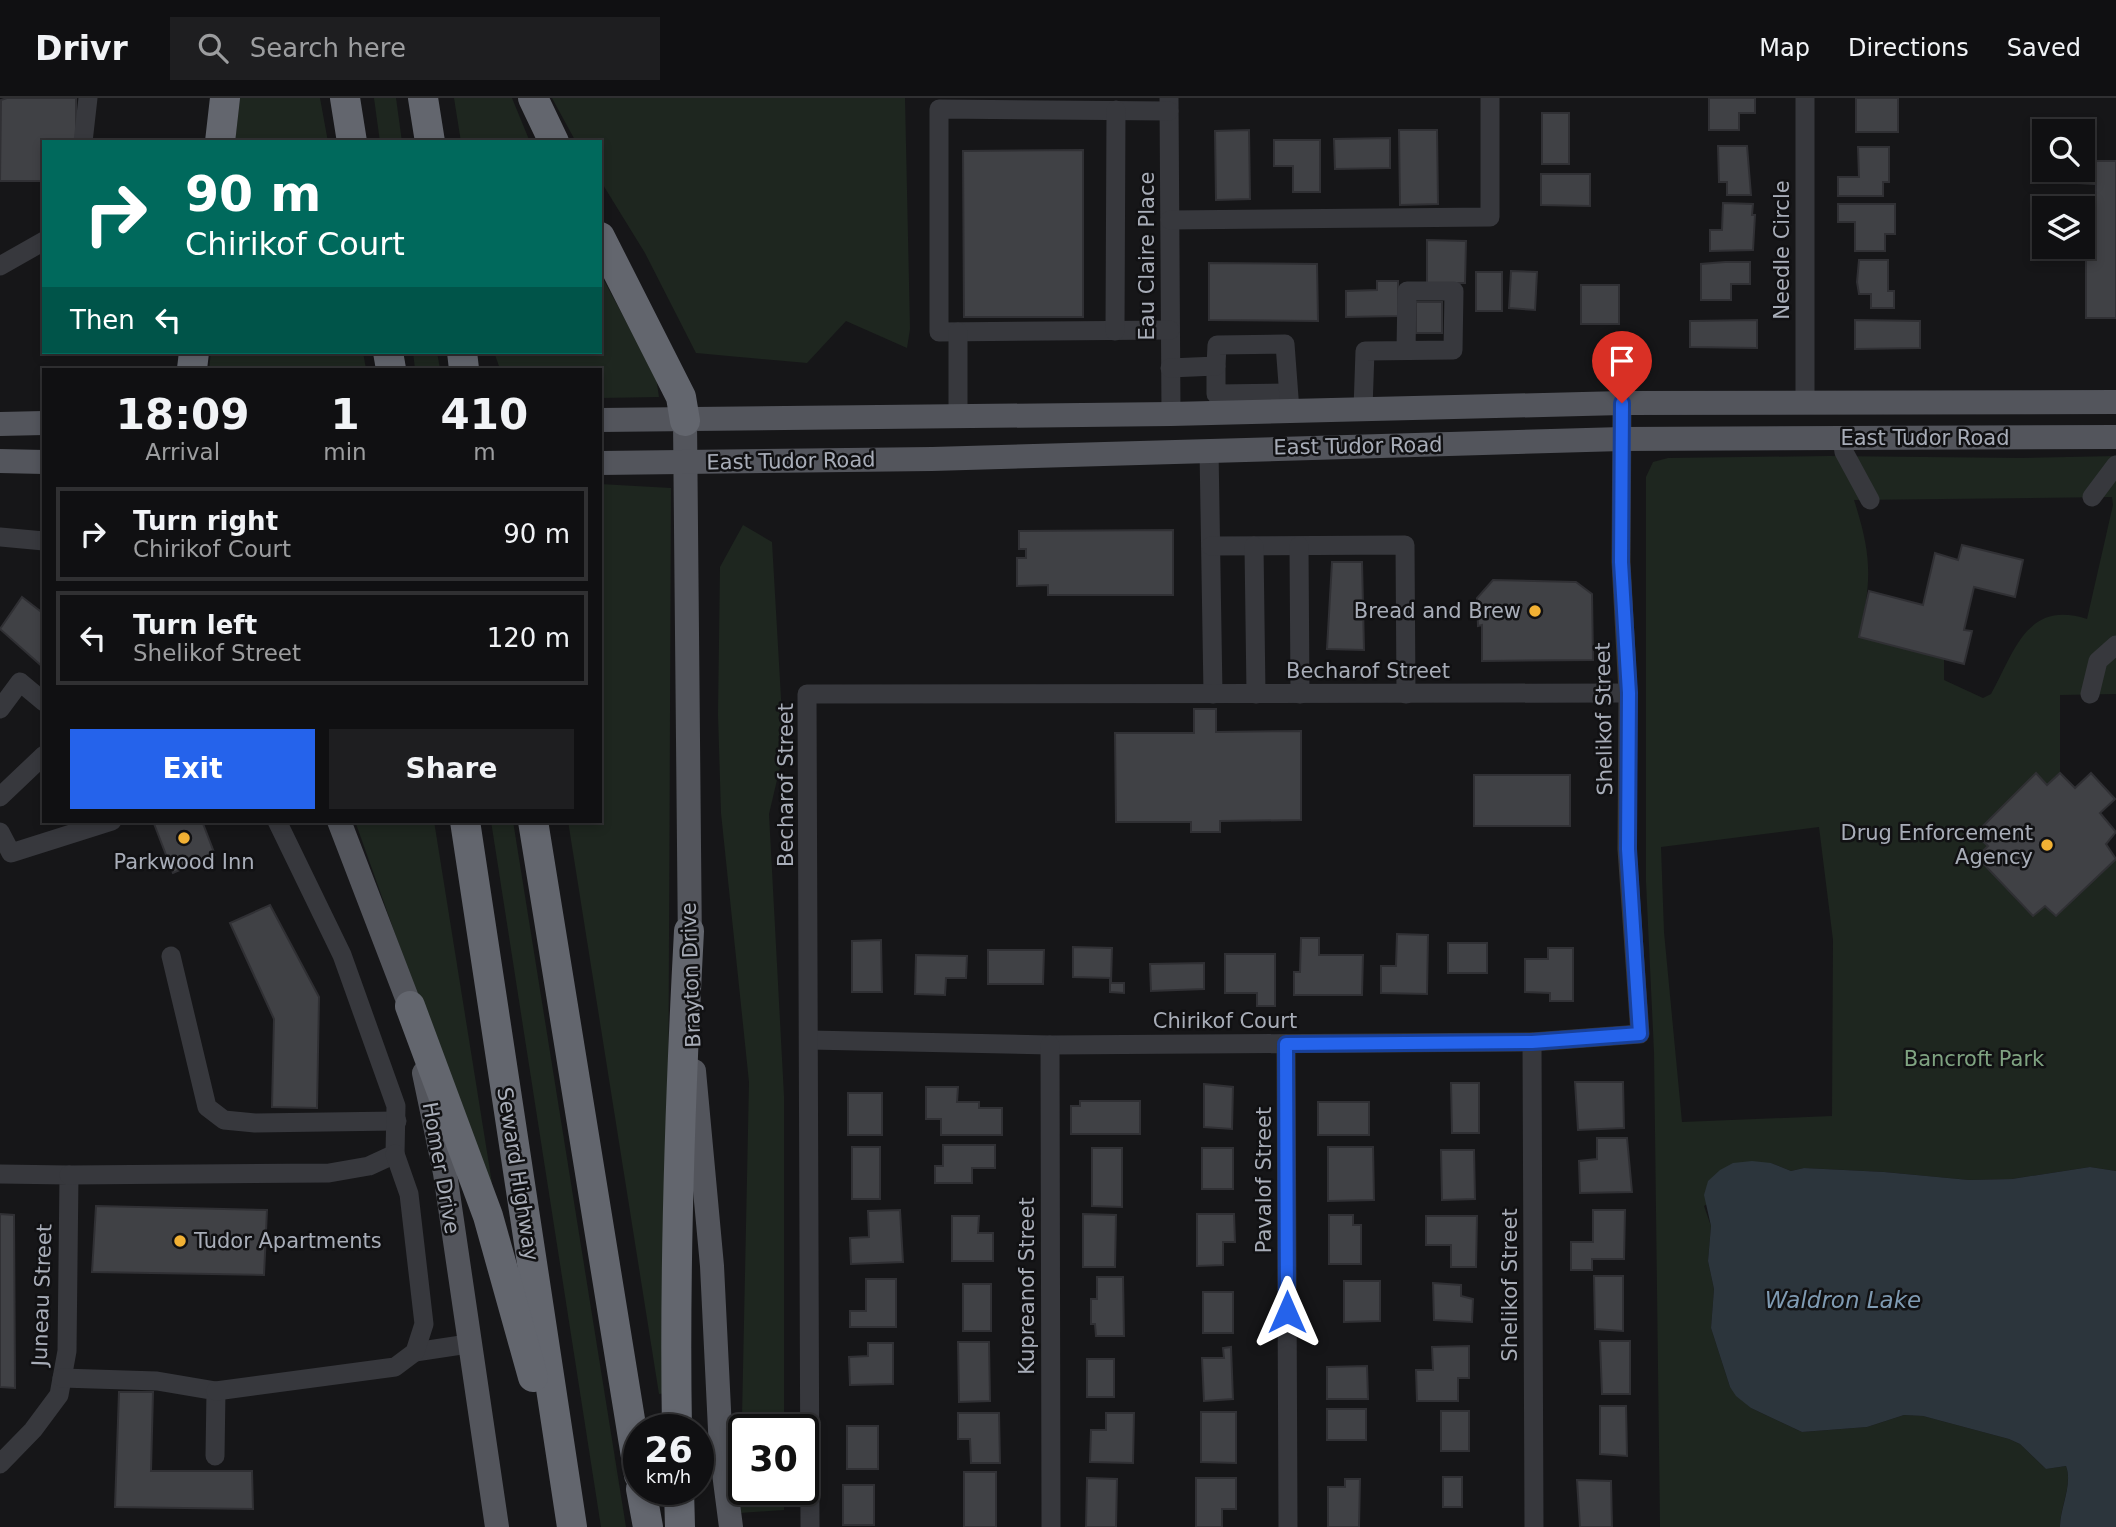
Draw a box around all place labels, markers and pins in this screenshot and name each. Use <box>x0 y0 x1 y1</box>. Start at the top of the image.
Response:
pin <box>1592 331 1652 403</box>
place label: Bread and Brew <box>1354 599 1521 623</box>
marker: Bread and Brew <box>1527 603 1543 619</box>
place label: Drug Enforcement Agency <box>1841 821 2033 869</box>
marker: Parkwood Inn <box>176 830 192 846</box>
marker: Drug Enforcement Agency <box>2039 837 2055 853</box>
place label: Parkwood Inn <box>113 850 255 874</box>
place label: Tudor Apartments <box>193 1229 382 1253</box>
marker: Tudor Apartments <box>172 1233 188 1249</box>

